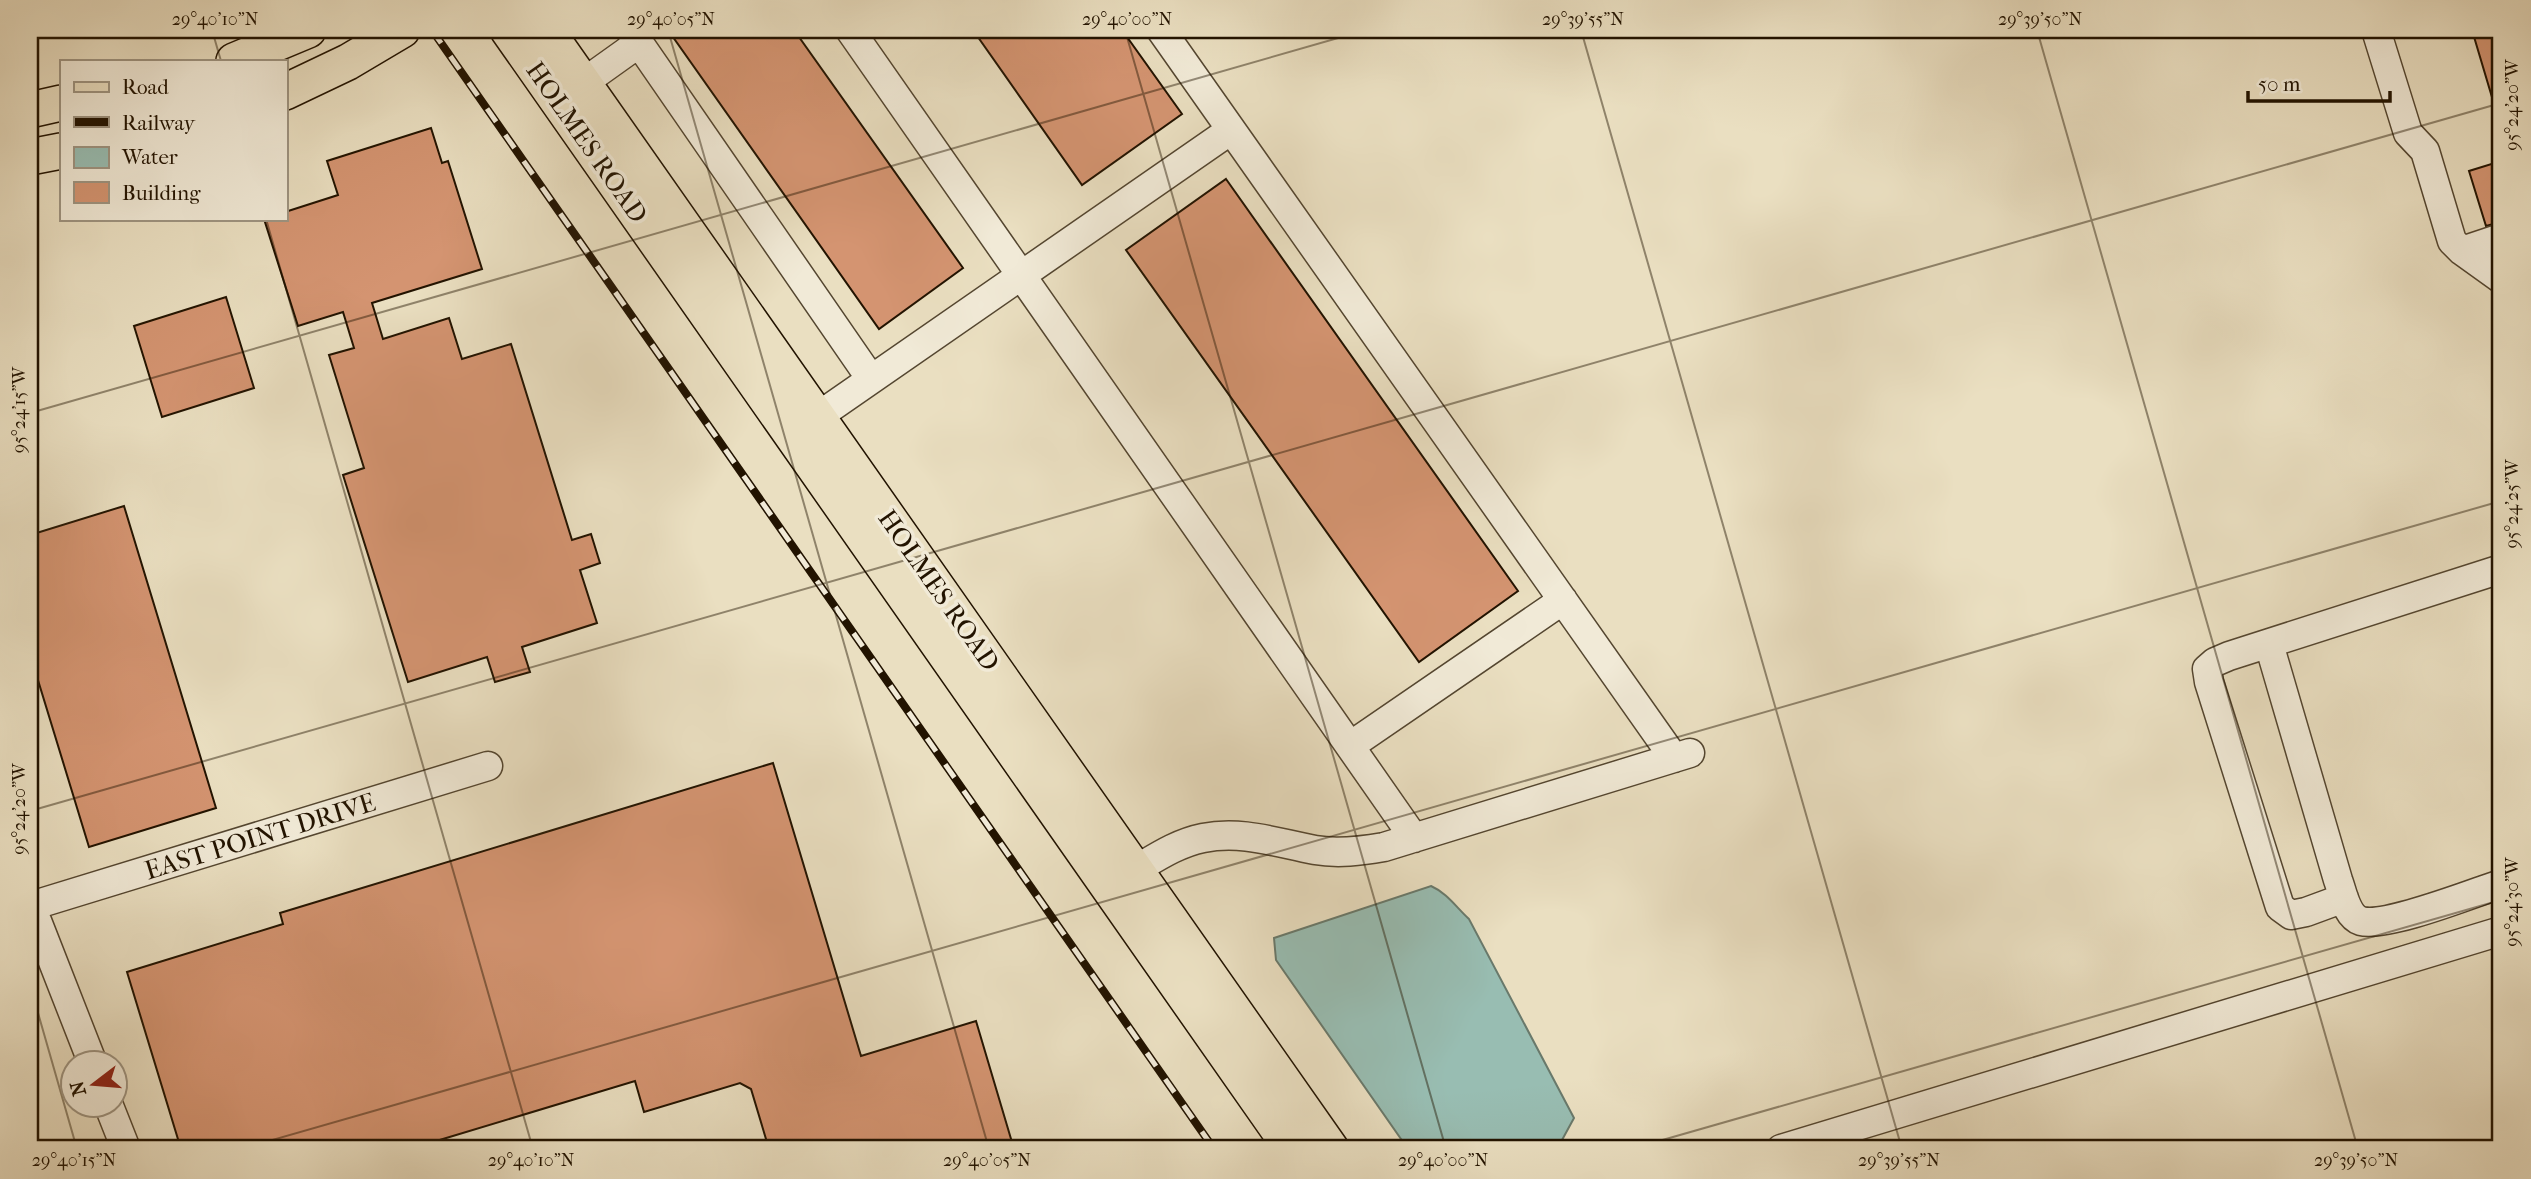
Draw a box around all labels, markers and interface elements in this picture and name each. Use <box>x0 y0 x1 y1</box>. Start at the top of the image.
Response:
text: 29°40'10"N <box>172 9 259 30</box>
text: 29°40'05"N <box>627 9 715 30</box>
text: 29°40'00"N <box>1082 9 1172 30</box>
text: 29°39'55"N <box>1542 9 1624 30</box>
text: 29°39'50"N <box>1998 9 2082 30</box>
street label: HOLMES ROAD <box>519 56 654 229</box>
text: 95°24'20"W <box>2502 58 2523 151</box>
legend <box>60 60 287 220</box>
scale bar <box>2248 60 2389 104</box>
text: 50 m <box>2258 72 2301 96</box>
text: Road <box>122 75 169 99</box>
text: Railway <box>122 111 196 135</box>
text: Water <box>121 145 178 169</box>
text: Building <box>122 181 201 205</box>
text: 95°24'15"W <box>9 366 30 453</box>
text: 95°24'25"W <box>2502 458 2523 549</box>
street label: HOLMES ROAD <box>871 504 1006 677</box>
text: 95°24'20"W <box>9 762 30 855</box>
street label: EAST POINT DRIVE <box>141 787 379 886</box>
text: 95°24'30"W <box>2502 856 2523 947</box>
north arrow <box>60 1050 130 1120</box>
text: N <box>66 1078 91 1098</box>
text: 29°40'15"N <box>32 1150 117 1171</box>
text: 29°40'10"N <box>488 1150 575 1171</box>
text: 29°40'05"N <box>943 1150 1031 1171</box>
text: 29°40'00"N <box>1398 1150 1488 1171</box>
text: 29°39'55"N <box>1858 1150 1940 1171</box>
text: 29°39'50"N <box>2314 1150 2398 1171</box>

